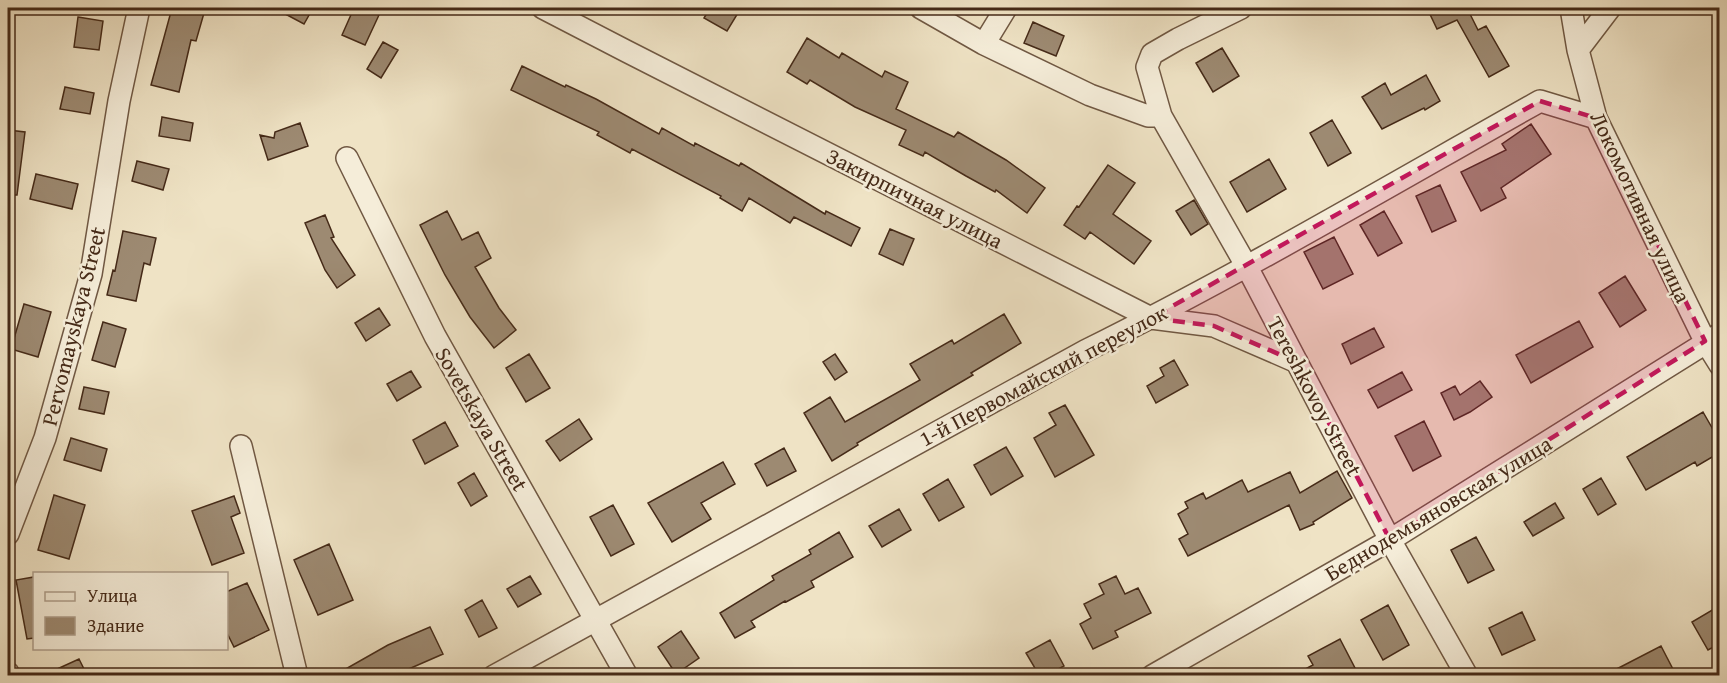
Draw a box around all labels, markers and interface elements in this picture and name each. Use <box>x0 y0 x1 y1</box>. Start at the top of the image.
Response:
street label: Локомотивная улица <box>1583 106 1700 308</box>
street label: Закирпичная улица <box>821 140 1009 257</box>
street label: Pervomayskaya Street <box>33 223 113 429</box>
street label: 1-й Первомайский переулок <box>913 296 1173 454</box>
street label: Tereshkovoy Street <box>1259 310 1371 482</box>
street label: Sovetskaya Street <box>428 341 536 497</box>
street label: Беднодемьяновская улица <box>1318 427 1558 589</box>
legend <box>33 572 228 650</box>
text: Улица <box>87 582 138 609</box>
text: Здание <box>87 612 144 639</box>

